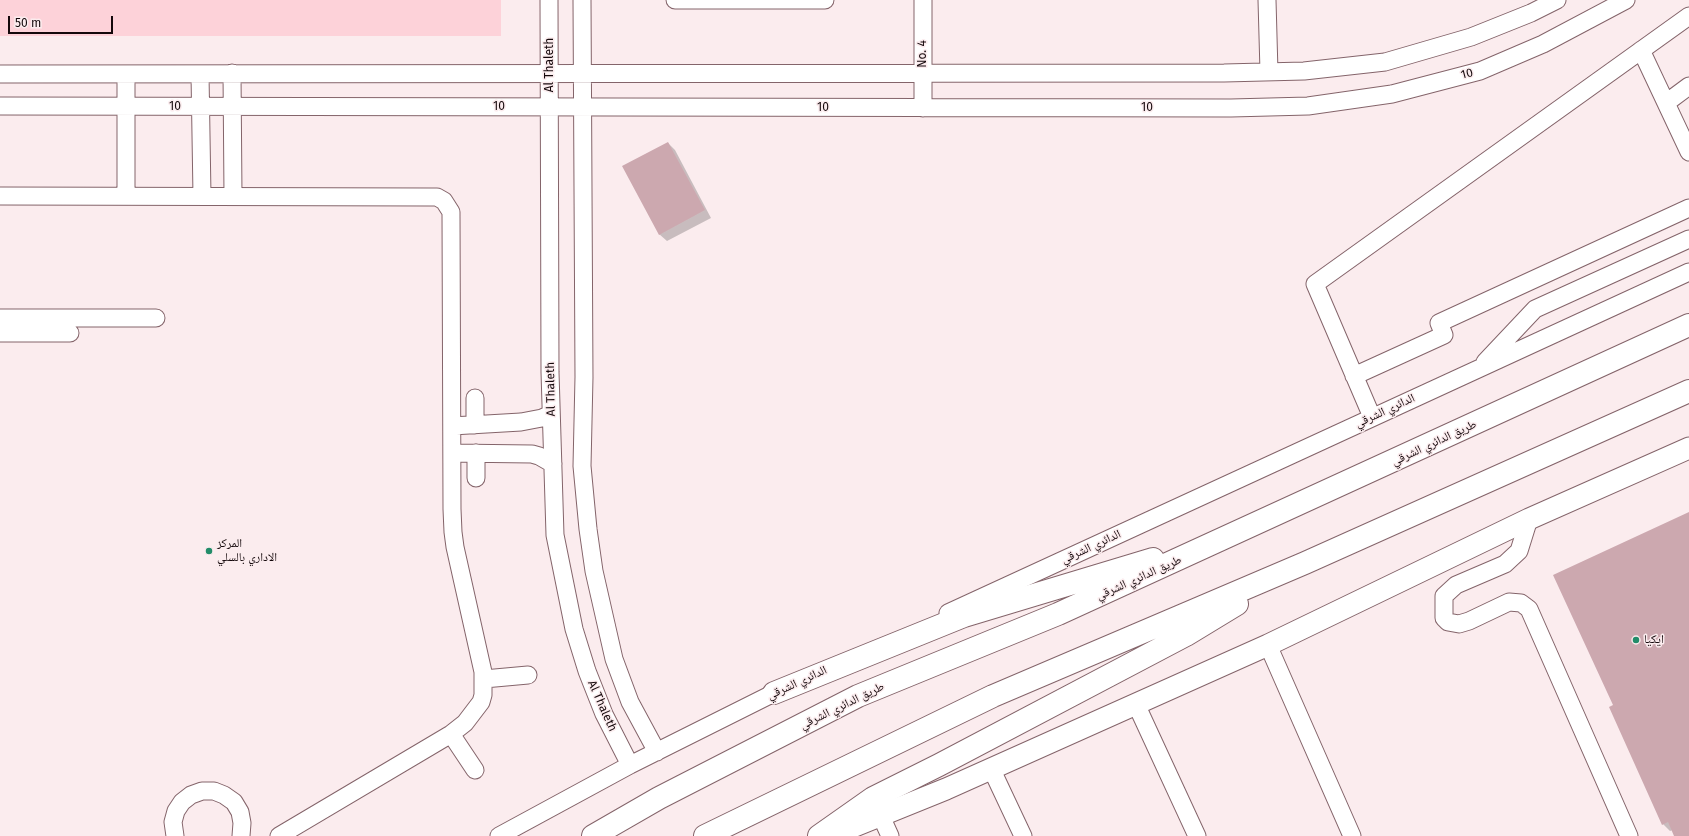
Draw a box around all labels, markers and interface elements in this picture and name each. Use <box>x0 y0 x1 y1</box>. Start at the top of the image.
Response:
scale bar <box>10 8 115 34</box>
text: 50 m <box>15 16 41 30</box>
street label: Al Thaleth <box>543 38 557 92</box>
street label: No. 4 <box>916 40 930 68</box>
street label: 10 <box>1459 66 1475 82</box>
street label: 10 <box>169 100 181 114</box>
street label: 10 <box>493 100 505 114</box>
street label: 10 <box>817 101 829 115</box>
street label: 10 <box>1141 101 1153 115</box>
street label: Al Thaleth <box>543 362 559 416</box>
street label: الدائري الشرقي <box>1353 391 1417 431</box>
street label: طريق الدائري الشرقي <box>1389 417 1479 469</box>
street label: الدائري الشرقي <box>1059 527 1123 567</box>
place label: المركز الاداري بالسلي <box>217 537 277 565</box>
marker: المركز الاداري بالسلي <box>204 546 214 556</box>
street label: طريق الدائري الشرقي <box>1094 553 1184 603</box>
place label: ايكيا <box>1644 633 1664 647</box>
marker: ايكيا <box>1631 635 1641 645</box>
street label: الدائري الشرقي <box>765 663 829 703</box>
street label: Al Thaleth <box>584 678 620 734</box>
street label: طريق الدائري الشرقي <box>798 679 886 733</box>

